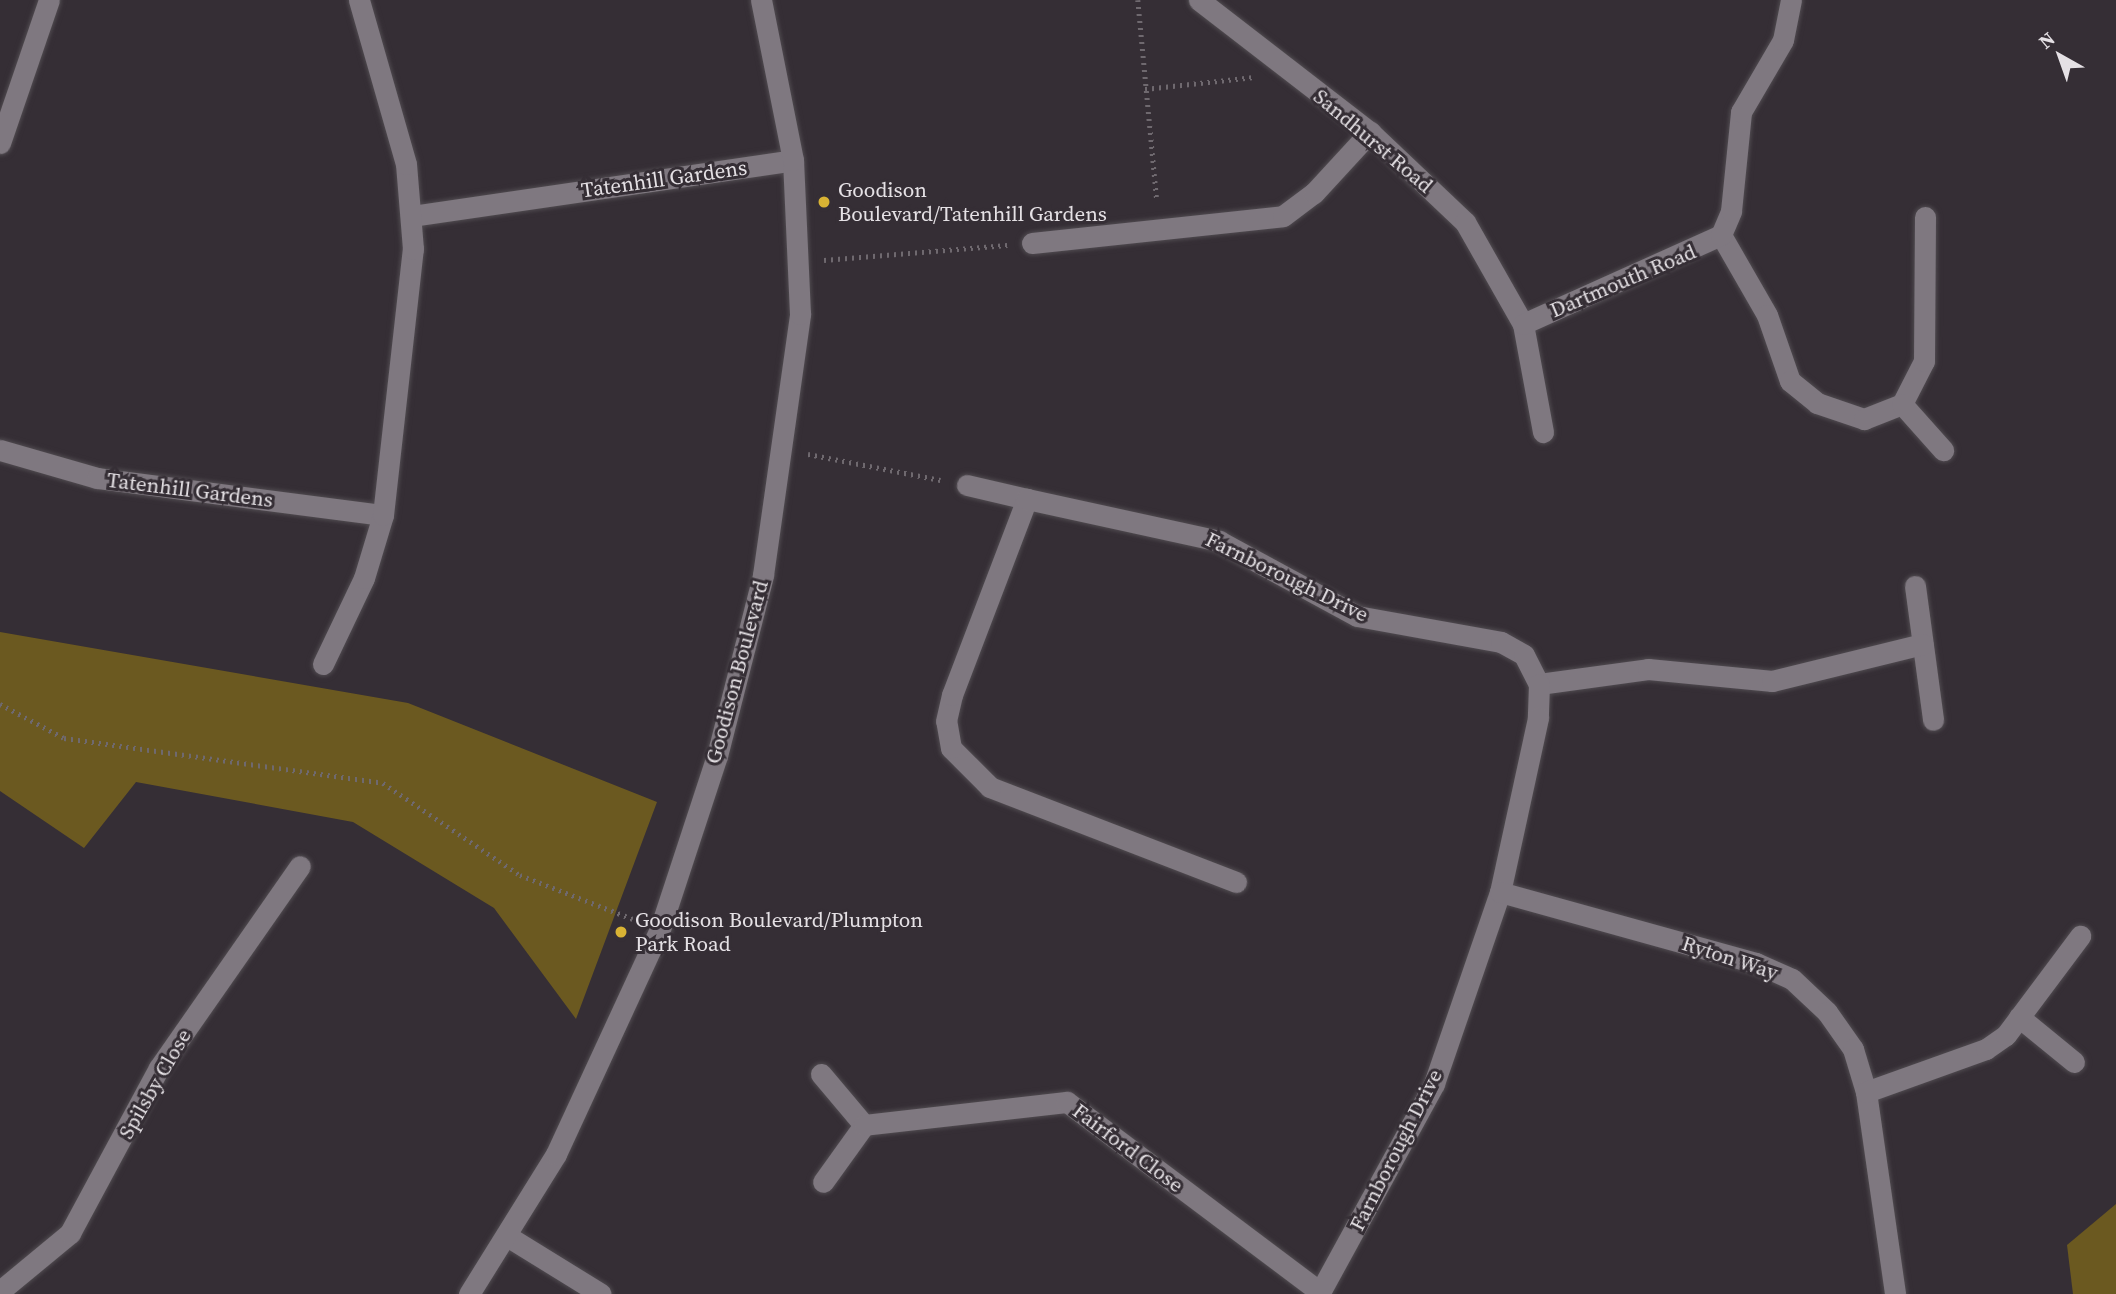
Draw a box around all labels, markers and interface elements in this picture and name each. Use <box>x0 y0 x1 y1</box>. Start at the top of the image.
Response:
north arrow <box>2025 21 2095 91</box>
text: N <box>2033 26 2060 54</box>
street label: Sandhurst Road <box>1308 84 1438 198</box>
street label: Tatenhill Gardens <box>580 155 748 203</box>
place label: Goodison Boulevard/Tatenhill Gardens <box>838 177 1107 227</box>
marker: Goodison Boulevard/Tatenhill Gardens <box>816 194 832 210</box>
street label: Dartmouth Road <box>1546 239 1700 323</box>
street label: Tatenhill Gardens <box>106 467 274 513</box>
street label: Farnborough Drive <box>1201 527 1373 627</box>
street label: Goodison Boulevard <box>700 578 774 766</box>
place label: Goodison Boulevard/Plumpton Park Road <box>635 907 923 957</box>
marker: Goodison Boulevard/Plumpton Park Road <box>613 924 629 940</box>
street label: Ryton Way <box>1678 931 1782 985</box>
street label: Spilsby Close <box>113 1025 197 1143</box>
street label: Farnborough Drive <box>1344 1065 1448 1235</box>
street label: Fairford Close <box>1068 1098 1188 1198</box>

